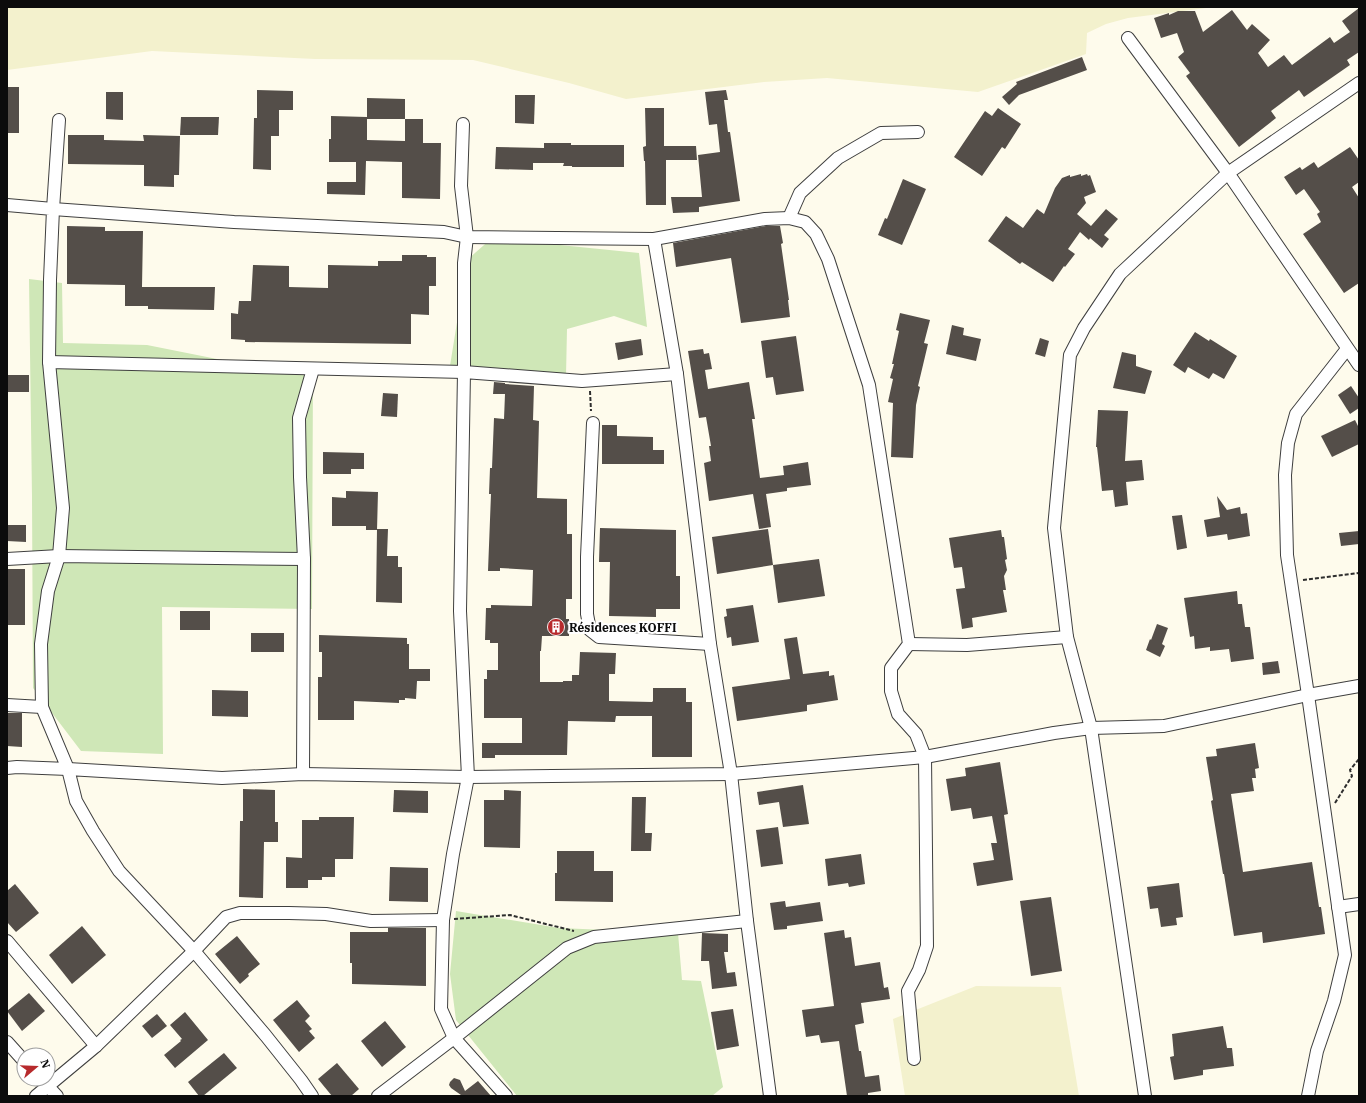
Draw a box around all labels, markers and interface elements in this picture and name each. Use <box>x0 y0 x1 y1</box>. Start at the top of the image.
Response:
building icon: Résidences KOFFI <box>546 617 566 637</box>
place label: Résidences KOFFI <box>569 620 677 635</box>
north arrow <box>16 1047 56 1087</box>
text: N <box>37 1057 54 1070</box>

